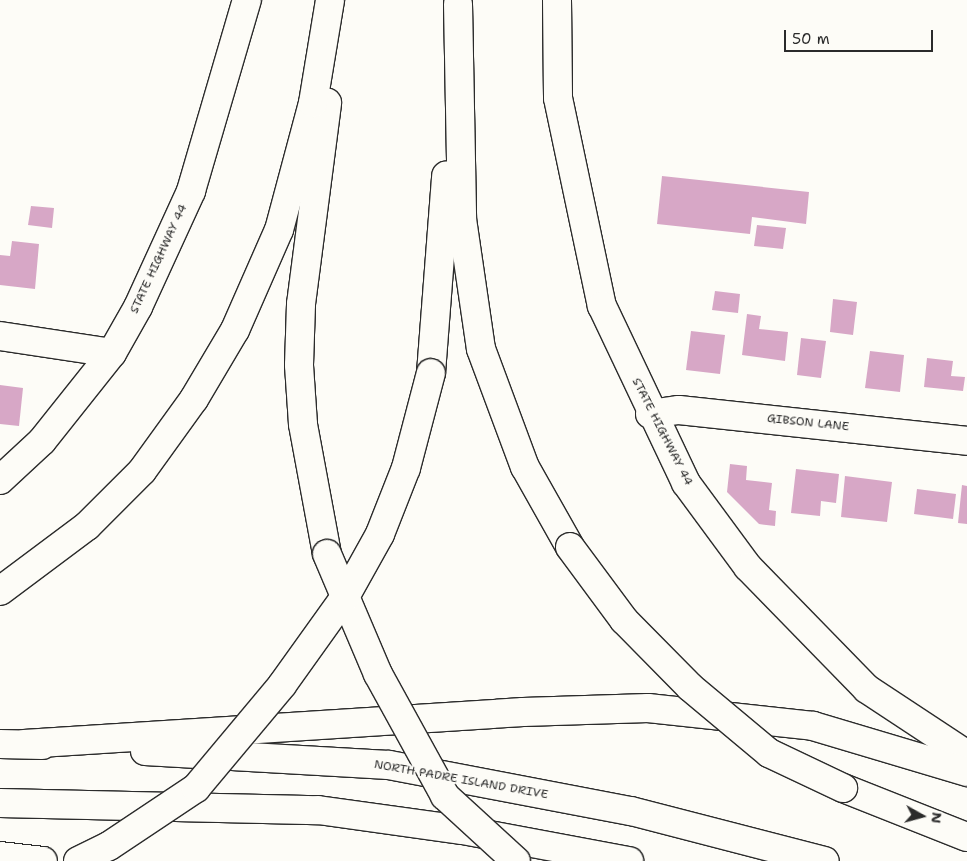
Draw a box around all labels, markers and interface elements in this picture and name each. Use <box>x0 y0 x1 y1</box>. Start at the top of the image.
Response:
scale bar <box>787 20 936 52</box>
text: 50 m <box>792 29 830 49</box>
street label: STATE HIGHWAY 44 <box>127 202 191 316</box>
street label: STATE HIGHWAY 44 <box>629 376 695 488</box>
street label: GIBSON LANE <box>766 412 850 434</box>
street label: NORTH PADRE ISLAND DRIVE <box>373 758 549 802</box>
north arrow <box>897 791 947 841</box>
text: N <box>927 811 946 824</box>

